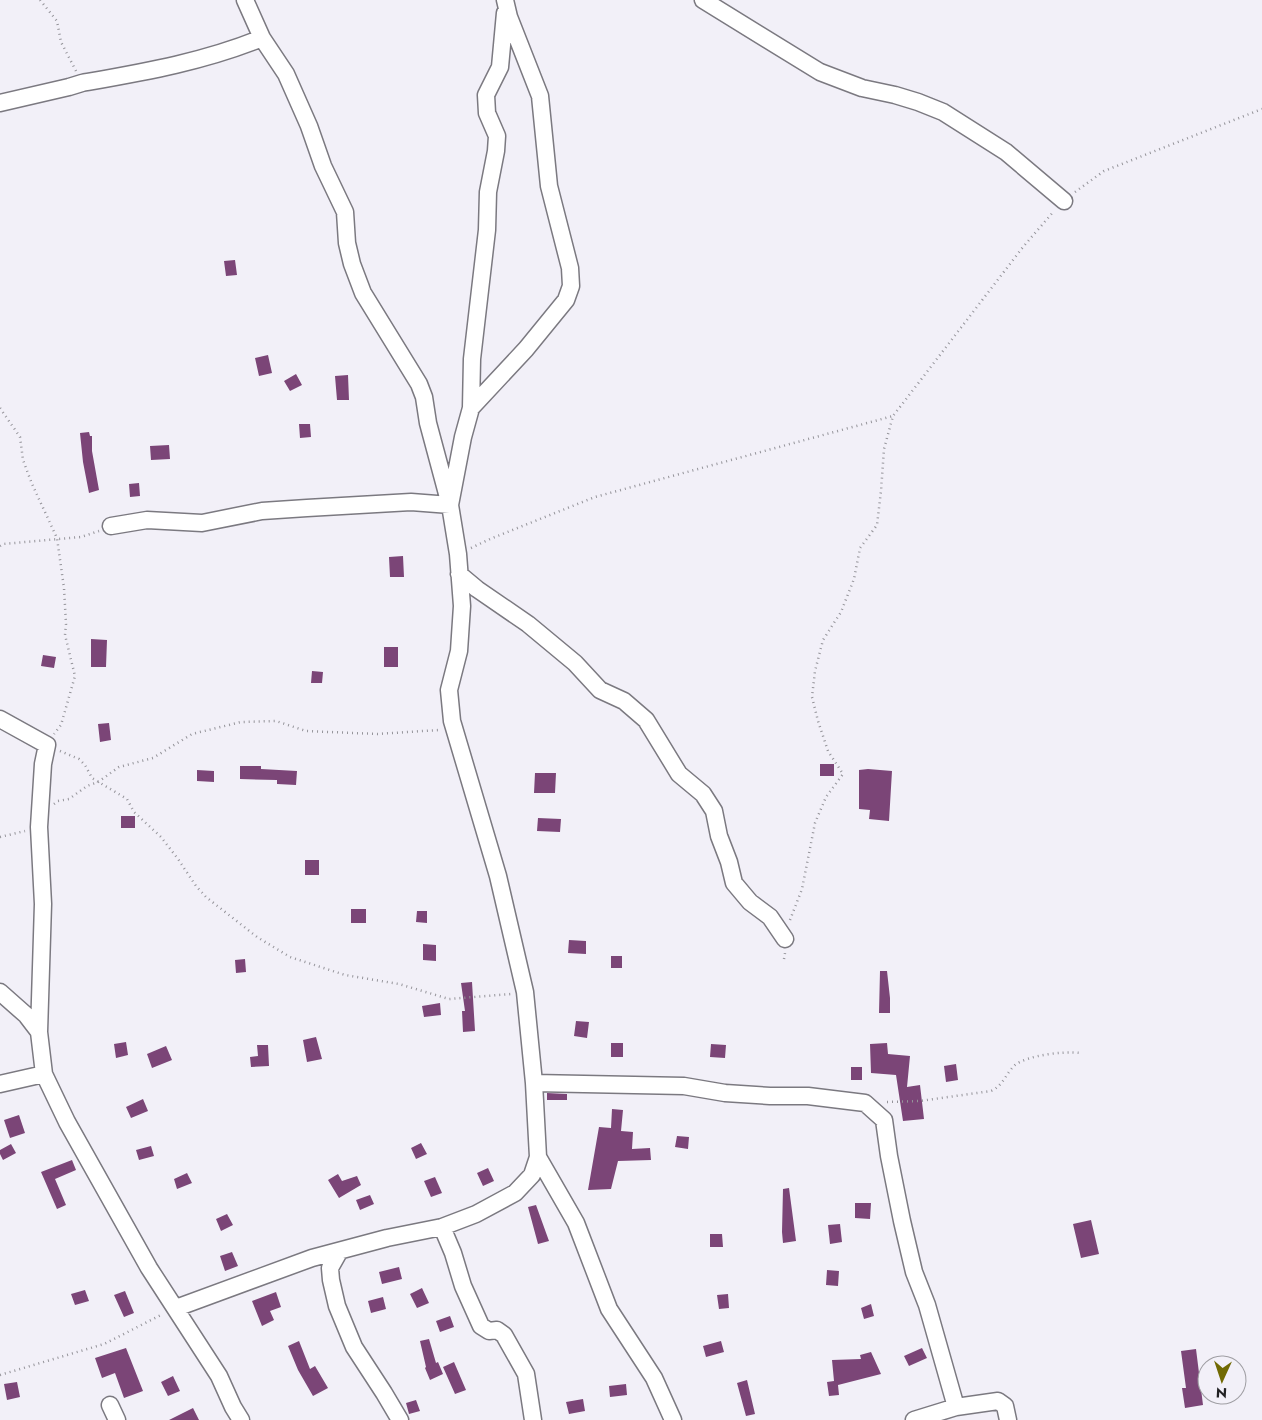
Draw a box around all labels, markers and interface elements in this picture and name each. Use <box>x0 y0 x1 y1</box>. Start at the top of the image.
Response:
north arrow <box>1197 1355 1247 1405</box>
text: N <box>1215 1383 1227 1403</box>

